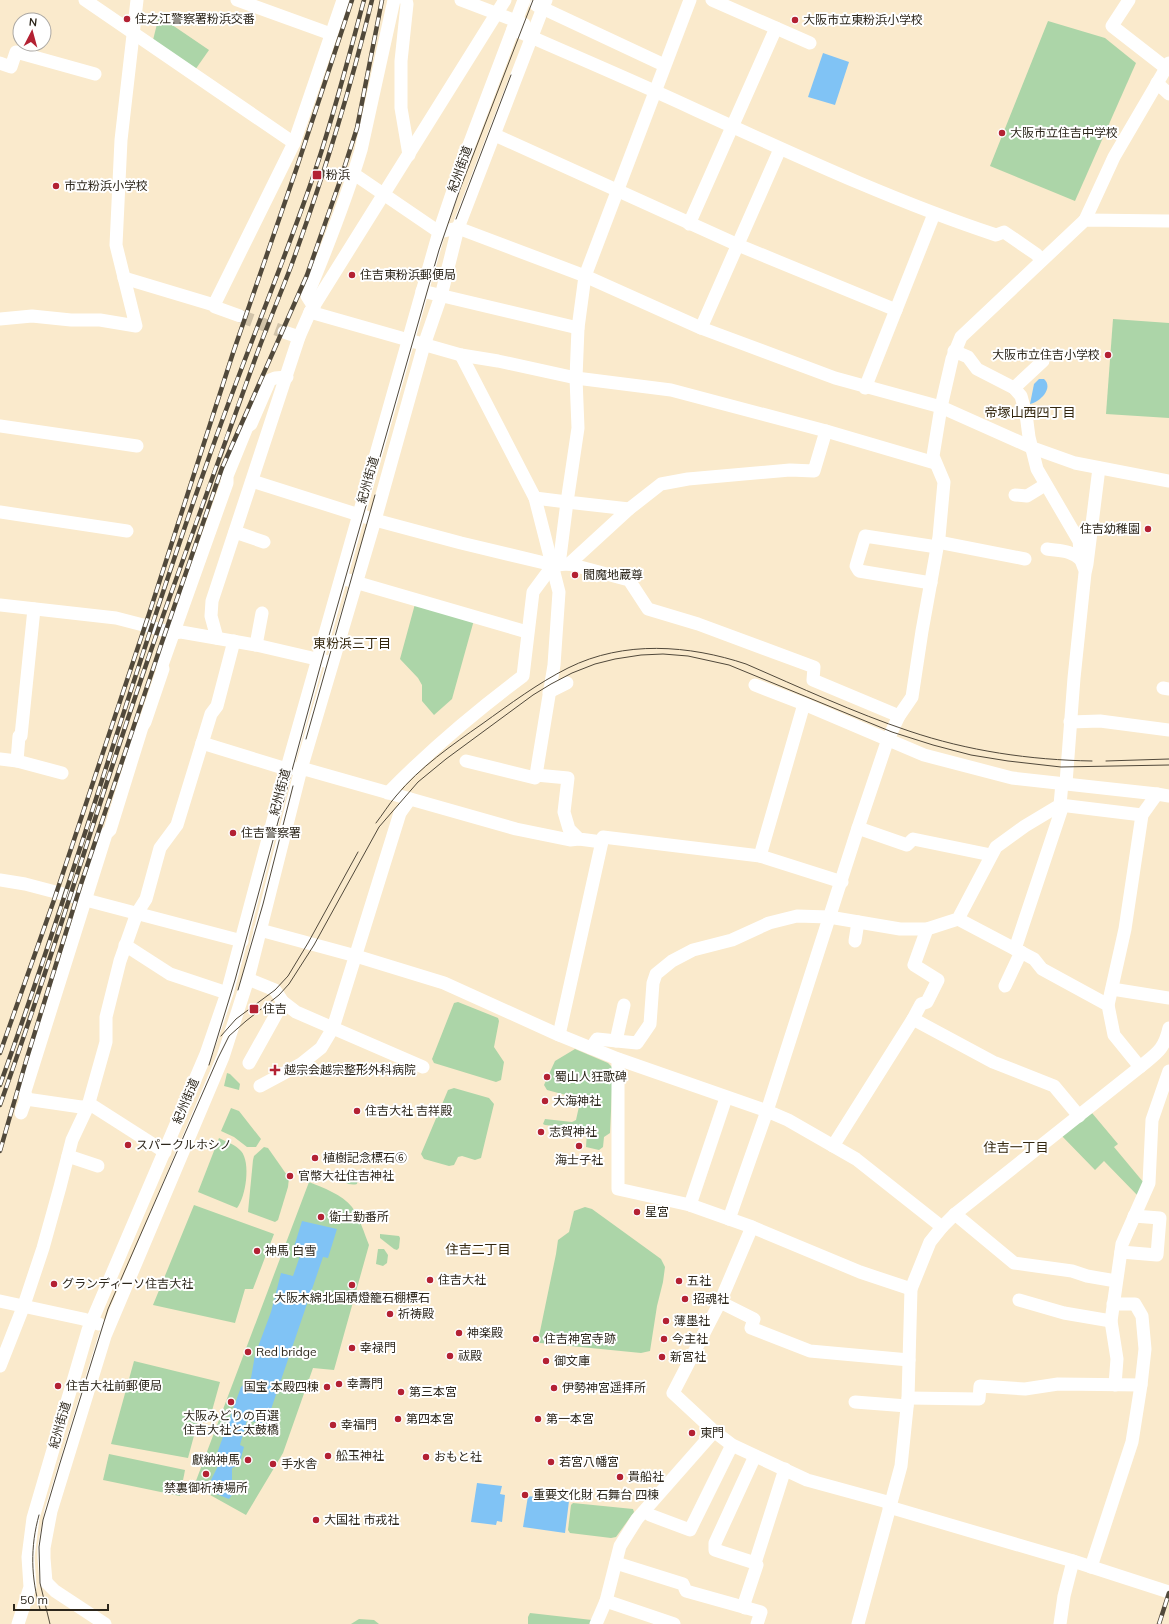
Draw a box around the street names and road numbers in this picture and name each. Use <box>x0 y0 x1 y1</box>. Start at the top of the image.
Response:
street label: 紀州街道 <box>444 144 475 194</box>
street label: 紀州街道 <box>354 455 381 505</box>
street label: 紀州街道 <box>266 767 293 817</box>
street label: 紀州街道 <box>169 1076 202 1126</box>
street label: 紀州街道 <box>46 1400 73 1450</box>

